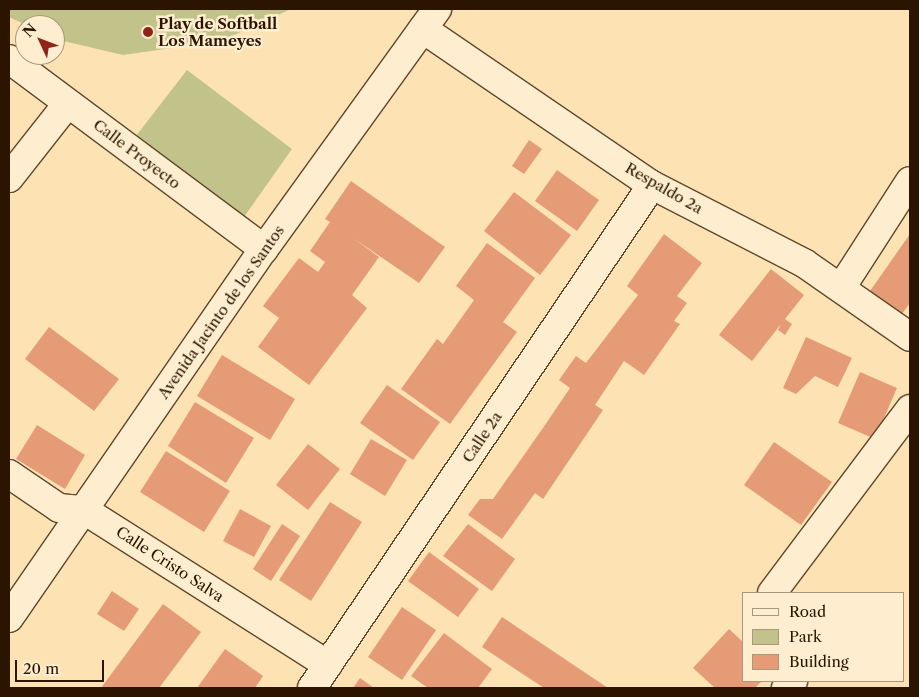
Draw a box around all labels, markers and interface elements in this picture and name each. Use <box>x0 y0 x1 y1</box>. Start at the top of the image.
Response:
place label: Play de Softball Los Mameyes <box>158 14 278 49</box>
north arrow <box>15 15 65 65</box>
text: N <box>19 20 40 41</box>
marker: Play de Softball Los Mameyes <box>142 26 154 38</box>
street label: Calle Proyecto <box>90 115 184 193</box>
street label: Respaldo 2a <box>622 159 706 217</box>
street label: Avenida Jacinto de los Santos <box>154 222 288 402</box>
street label: Calle 2a <box>459 408 505 466</box>
street label: Calle Cristo Salva <box>113 522 227 606</box>
legend <box>742 592 904 682</box>
text: Road <box>789 602 826 621</box>
text: Park <box>789 627 822 646</box>
scale bar <box>18 650 106 682</box>
text: Building <box>789 652 849 671</box>
text: 20 m <box>23 659 59 678</box>

